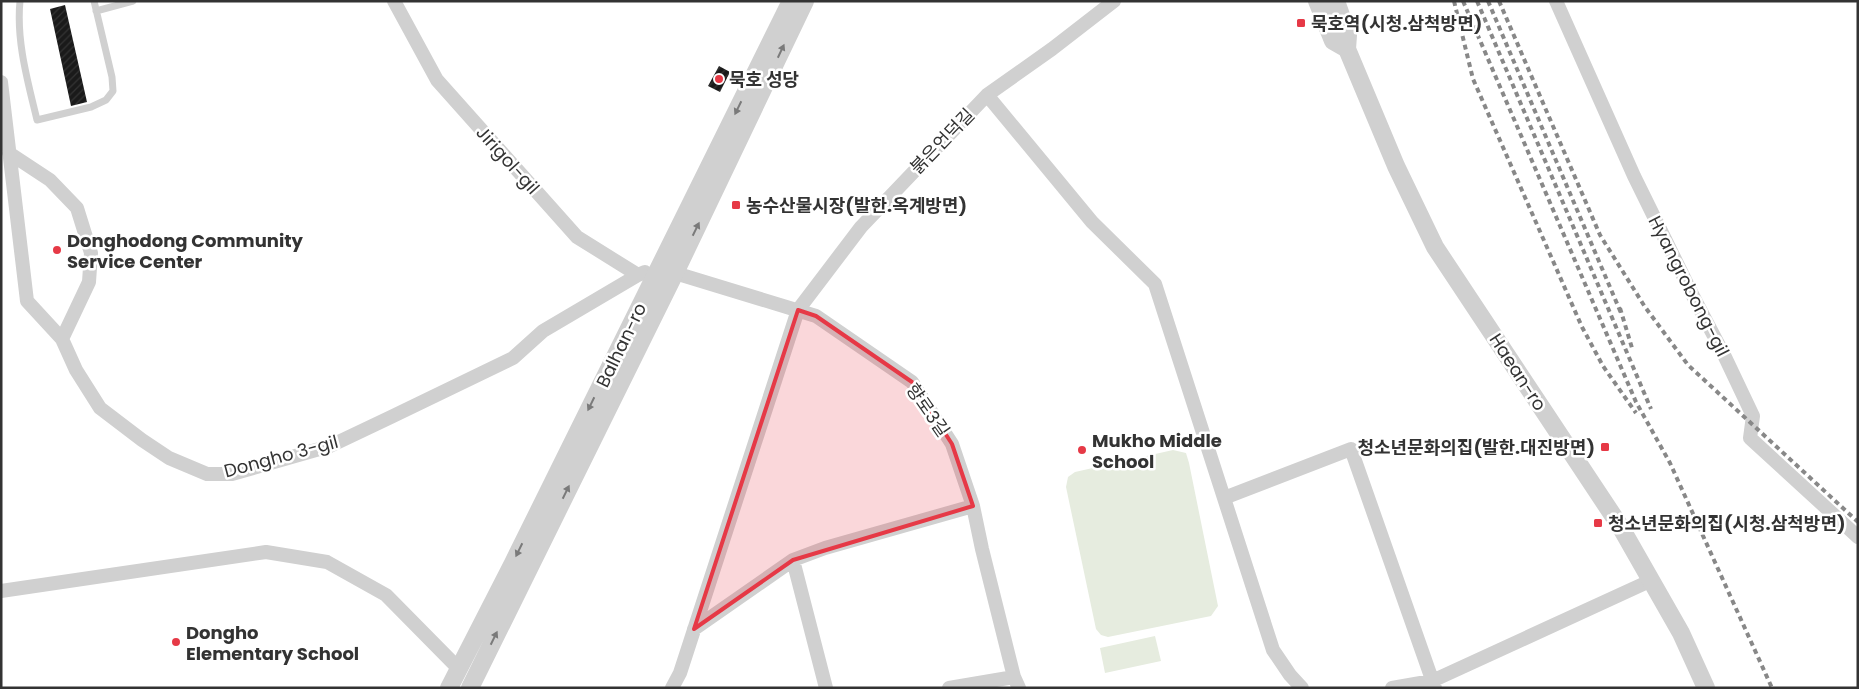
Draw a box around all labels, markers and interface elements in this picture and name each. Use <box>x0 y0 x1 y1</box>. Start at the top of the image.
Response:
place label: 묵호역(시청.삼척방면) <box>1311 11 1482 36</box>
marker: 묵호역(시청.삼척방면) <box>1295 17 1307 29</box>
one-way arrow <box>777 44 785 58</box>
place label: 묵호 성당 <box>729 67 799 92</box>
marker: 묵호 성당 <box>713 73 725 85</box>
one-way arrow <box>734 101 742 115</box>
street label: 붉은언덕길 <box>904 103 980 179</box>
street label: Jirigol-gil <box>471 120 545 200</box>
place label: 농수산물시장(발한.옥계방면) <box>746 193 967 218</box>
marker: 농수산물시장(발한.옥계방면) <box>730 199 742 211</box>
street label: Hyangrobong-gil <box>1643 211 1735 361</box>
one-way arrow <box>692 222 700 236</box>
place label: Donghodong Community Service Center <box>67 228 304 274</box>
marker: Donghodong Community Service Center <box>51 244 63 256</box>
street label: Balhan-ro <box>590 299 652 391</box>
street label: Haean-ro <box>1484 328 1552 416</box>
street label: 향로3길 <box>900 378 956 442</box>
one-way arrow <box>587 397 595 411</box>
place label: Mukho Middle School <box>1092 428 1222 474</box>
street label: Dongho 3-gil <box>221 429 341 483</box>
place label: 청소년문화의집(발한.대진방면) <box>1357 435 1595 460</box>
marker: 청소년문화의집(발한.대진방면) <box>1599 441 1611 453</box>
marker: Mukho Middle School <box>1076 444 1088 456</box>
one-way arrow <box>561 485 570 500</box>
place label: 청소년문화의집(시청.삼척방면) <box>1608 511 1846 536</box>
marker: 청소년문화의집(시청.삼척방면) <box>1592 517 1604 529</box>
one-way arrow <box>515 543 523 557</box>
place label: Dongho Elementary School <box>186 620 359 666</box>
one-way arrow <box>490 631 498 645</box>
marker: Dongho Elementary School <box>170 636 182 648</box>

